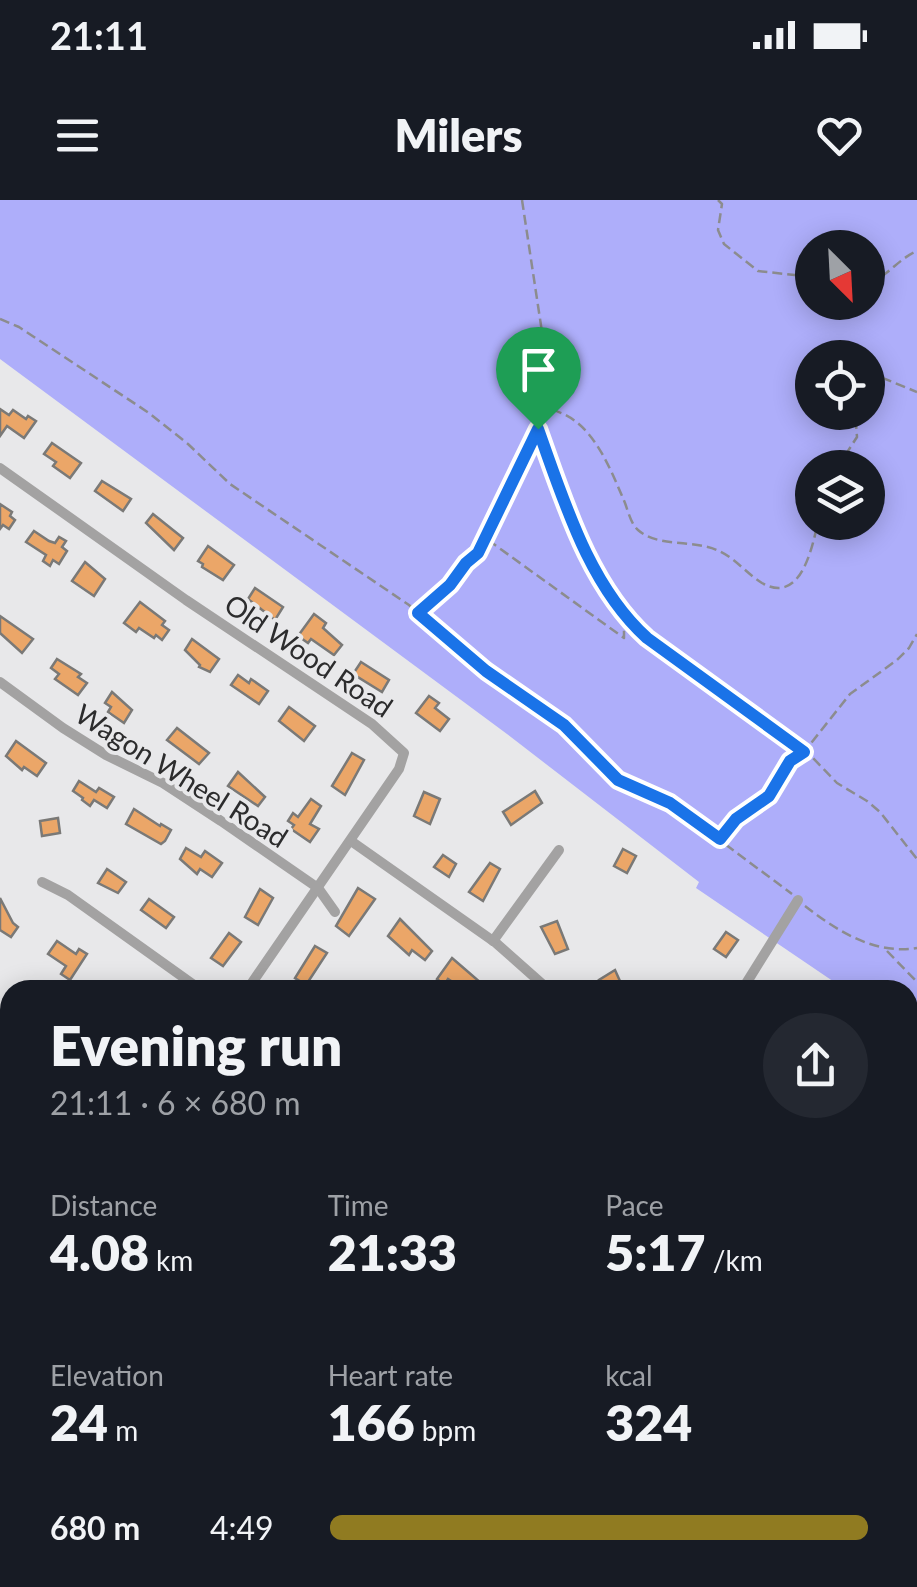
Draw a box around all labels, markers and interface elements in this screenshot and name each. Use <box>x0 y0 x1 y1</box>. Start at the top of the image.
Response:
text: 21:11 <box>50 12 148 58</box>
icon: menu <box>50 108 105 163</box>
text: Milers <box>394 108 523 162</box>
icon: heart <box>812 108 867 163</box>
north arrow <box>795 230 885 320</box>
map controls <box>795 230 885 540</box>
pin <box>496 327 581 430</box>
button: locate <box>795 340 885 430</box>
icon: arrive <box>511 342 566 397</box>
button: layers <box>795 450 885 540</box>
street label: Old Wood Road <box>219 586 399 724</box>
street label: Wagon Wheel Road <box>70 696 294 854</box>
text: Evening run <box>50 1012 342 1078</box>
button: share <box>763 1013 868 1118</box>
text: 21:11 · 6 × 680 m <box>50 1083 301 1122</box>
text: Distance <box>50 1188 157 1222</box>
text: Time <box>328 1188 389 1222</box>
text: Pace <box>605 1188 664 1222</box>
text: 4.08 <box>50 1222 149 1282</box>
text: 21:33 <box>328 1222 457 1282</box>
text: 5:17 <box>605 1222 706 1282</box>
text: km <box>149 1243 193 1277</box>
text: /km <box>706 1243 763 1277</box>
text: Elevation <box>50 1358 164 1392</box>
text: Heart rate <box>328 1358 453 1392</box>
text: kcal <box>605 1358 653 1392</box>
text: 24 <box>50 1392 108 1452</box>
text: 166 <box>328 1392 415 1452</box>
text: 324 <box>605 1392 692 1452</box>
text: m <box>108 1413 138 1447</box>
text: bpm <box>415 1413 476 1447</box>
text: 680 m <box>50 1508 140 1547</box>
text: 4:49 <box>210 1508 274 1547</box>

